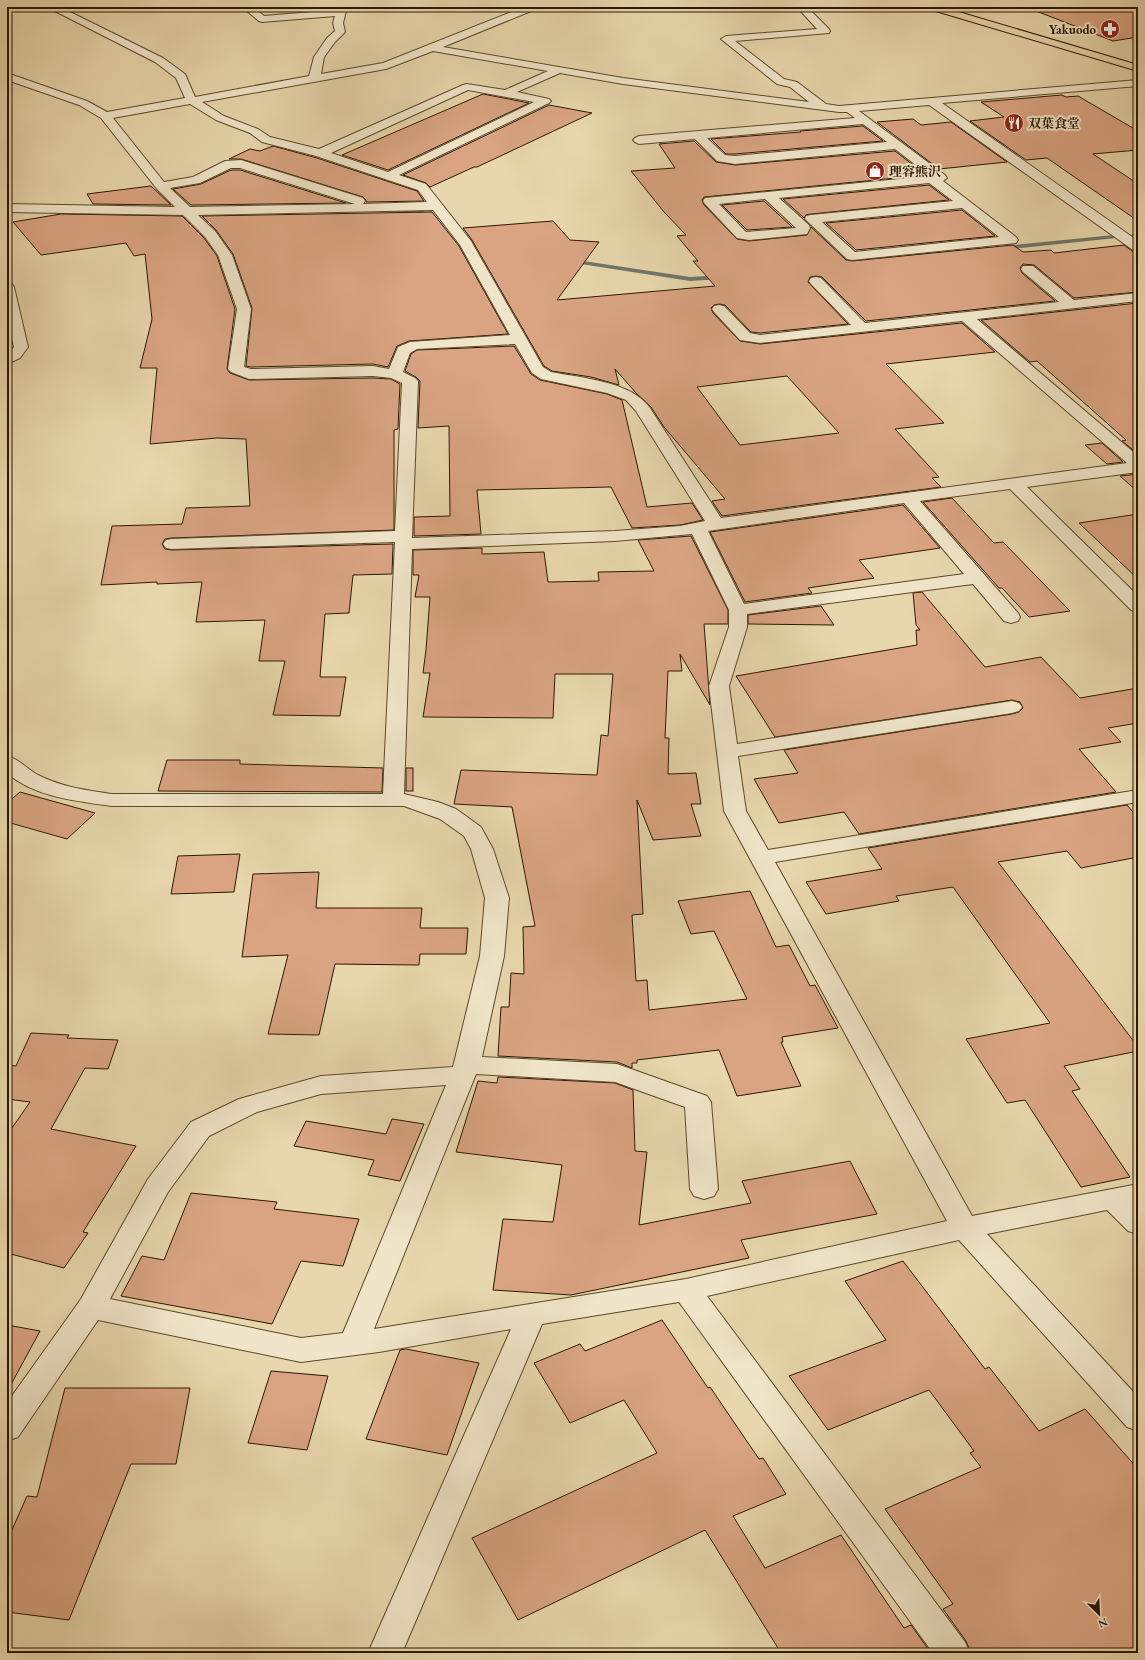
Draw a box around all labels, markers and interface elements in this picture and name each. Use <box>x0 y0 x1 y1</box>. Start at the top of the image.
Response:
pharmacy icon: Yakuodo <box>1099 18 1121 40</box>
place label: Yakuodo <box>1049 21 1096 38</box>
restaurant icon: 双葉食堂 <box>1003 112 1025 134</box>
place label: 双葉食堂 <box>1028 115 1080 132</box>
shop icon: 理容熊沢 <box>864 160 886 182</box>
place label: 理容熊沢 <box>889 163 941 180</box>
north arrow <box>1079 1594 1119 1634</box>
text: N <box>1096 1615 1110 1631</box>

